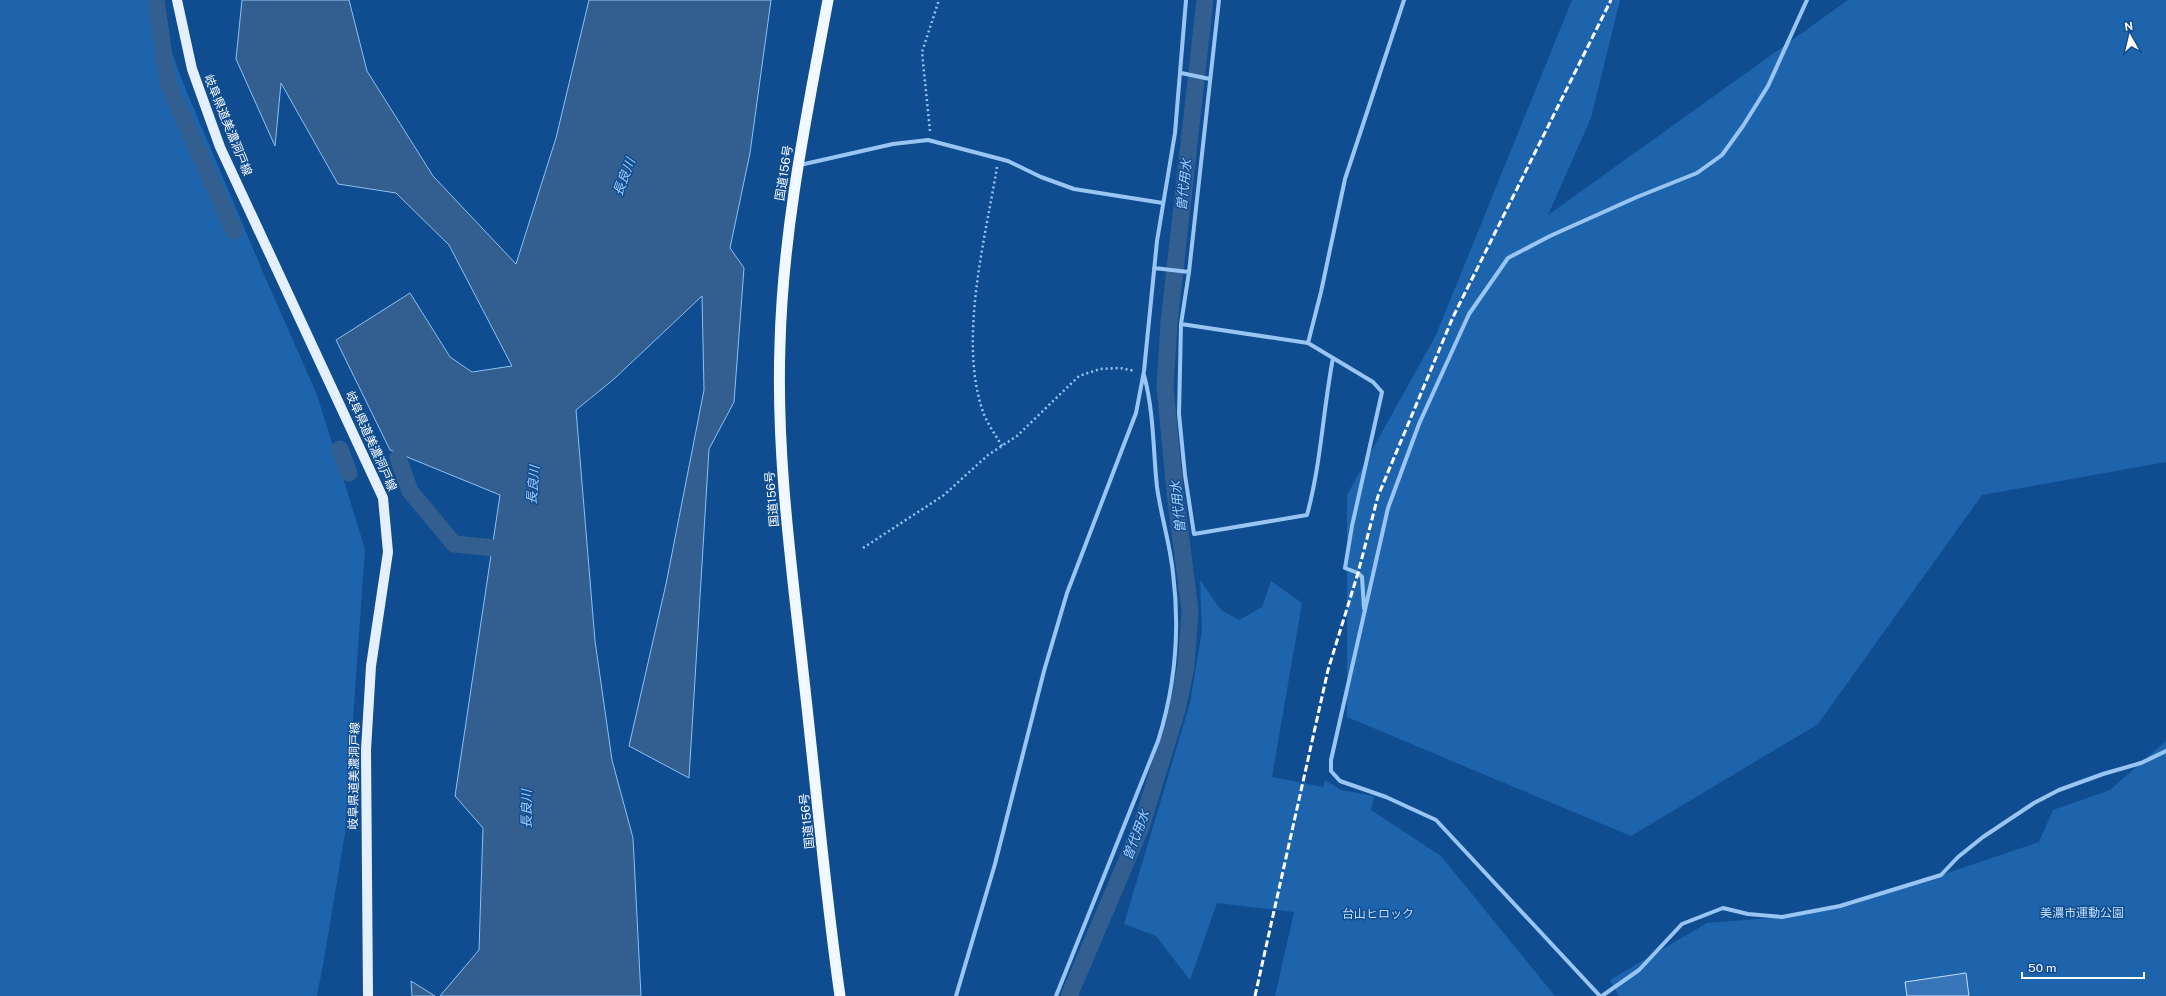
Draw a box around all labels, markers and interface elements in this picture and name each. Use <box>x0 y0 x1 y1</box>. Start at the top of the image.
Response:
north arrow <box>2110 16 2150 56</box>
text: N <box>2124 20 2134 33</box>
street label: 岐阜県道美濃洞戸線 <box>201 72 255 178</box>
street label: 国道156号 <box>773 144 795 202</box>
water label: 長良川 <box>610 154 639 198</box>
water label: 曽代用水 <box>1174 156 1194 212</box>
street label: 岐阜県道美濃洞戸線 <box>343 389 399 493</box>
water label: 長良川 <box>524 463 542 505</box>
street label: 国道156号 <box>763 470 781 528</box>
water label: 曽代用水 <box>1168 478 1188 534</box>
street label: 岐阜県道美濃洞戸線 <box>346 722 362 830</box>
water label: 長良川 <box>519 788 534 829</box>
street label: 国道156号 <box>797 792 817 850</box>
water label: 曽代用水 <box>1120 806 1153 862</box>
park label: 美濃市運動公園 <box>2040 906 2124 920</box>
park label: 台山ヒロック <box>1342 907 1414 921</box>
scale bar <box>2022 954 2144 980</box>
text: 50 m <box>2028 961 2056 975</box>

